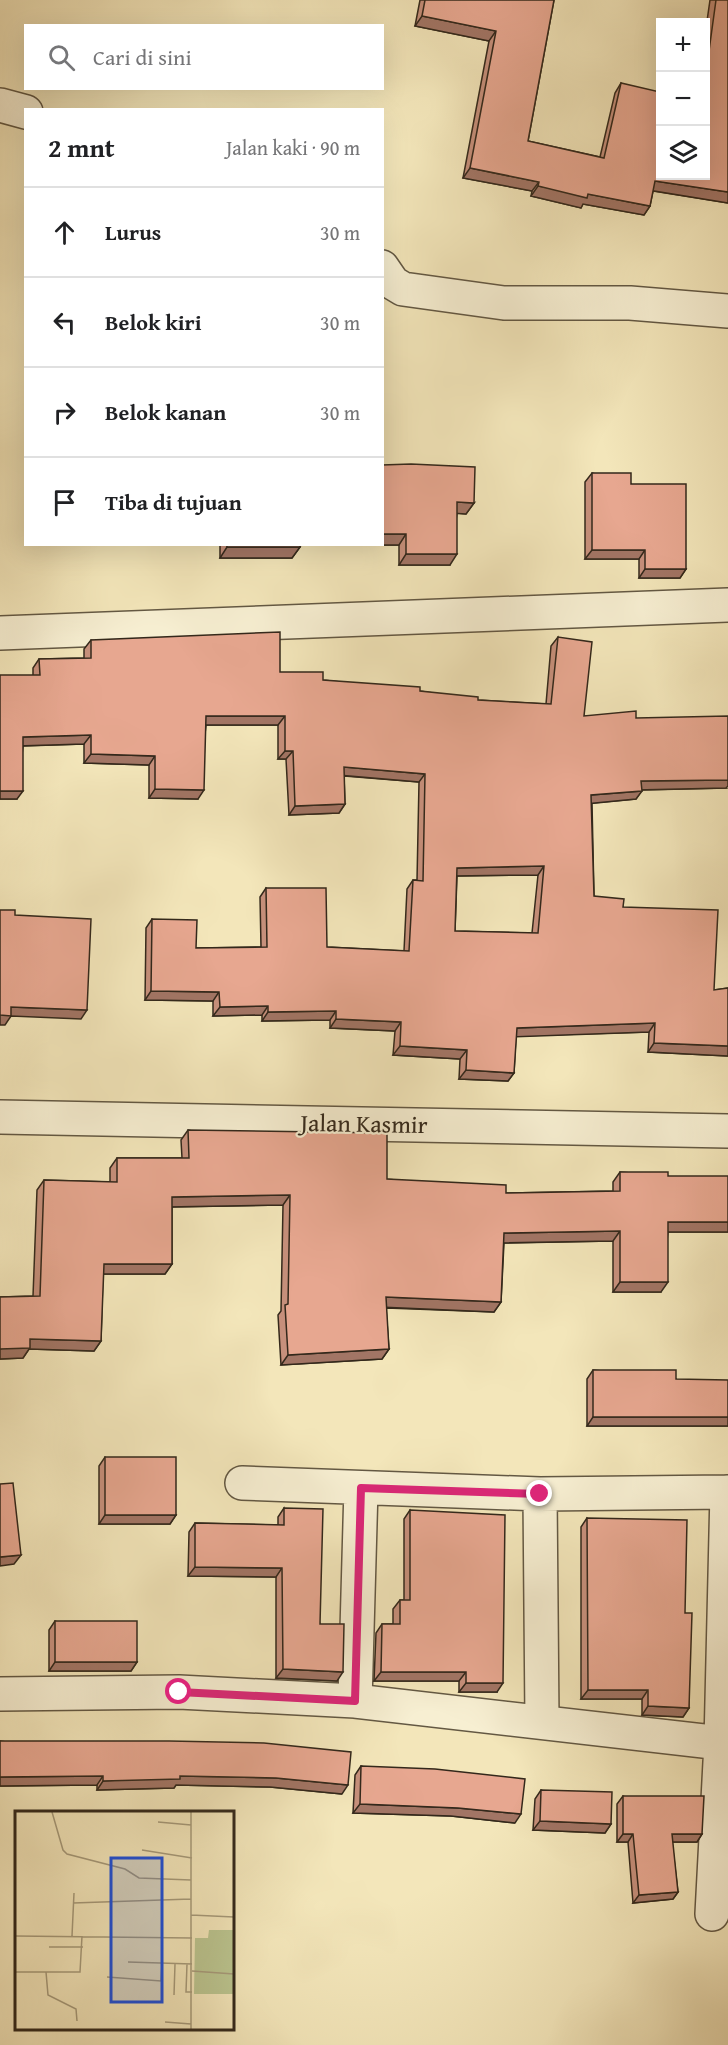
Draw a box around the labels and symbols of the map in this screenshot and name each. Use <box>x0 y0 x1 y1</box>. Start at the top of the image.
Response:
street label: Jalan Kasmir <box>297 1105 428 1142</box>
route end <box>526 1480 552 1506</box>
route start <box>165 1678 191 1704</box>
inset map <box>15 1811 234 2030</box>

